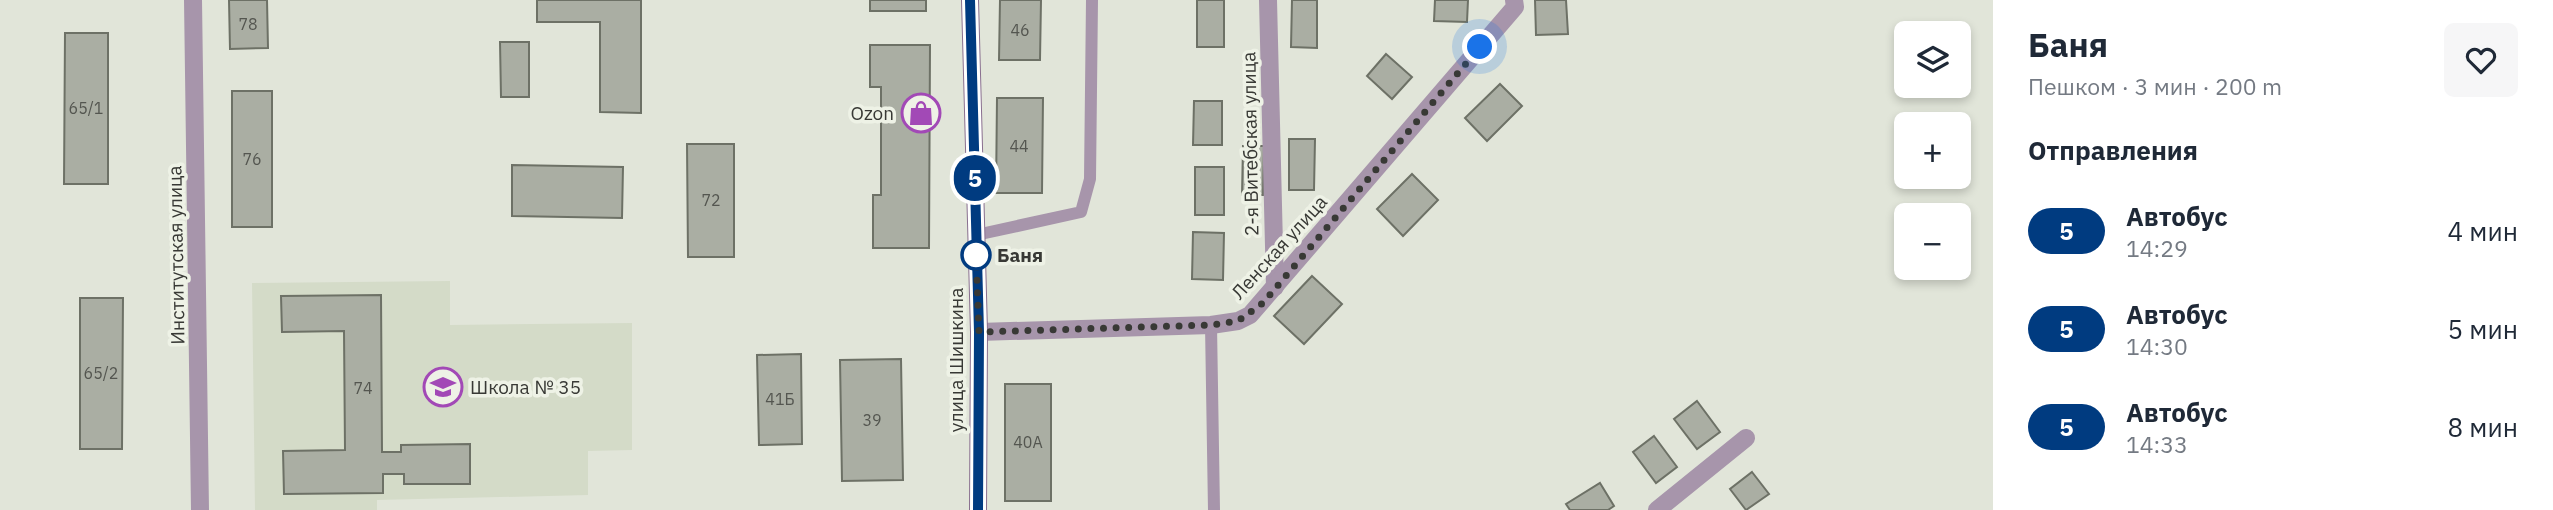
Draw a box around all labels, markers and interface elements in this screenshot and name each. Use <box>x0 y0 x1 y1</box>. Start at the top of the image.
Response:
house number: 78 <box>238 14 258 34</box>
house number: 46 <box>1010 20 1030 40</box>
map controls <box>1894 21 1971 280</box>
button: layers <box>1894 21 1971 98</box>
text: Баня <box>2028 23 2108 66</box>
button: heart <box>2444 23 2518 97</box>
your location <box>1462 29 1497 64</box>
street label: 2-я Витебская улица <box>1236 52 1264 236</box>
text: Пешком · 3 мин · 200 m <box>2028 71 2282 101</box>
shop icon: Ozon <box>900 92 942 134</box>
house number: 65/1 <box>69 98 103 118</box>
place label: Ozon <box>850 101 894 125</box>
button: + <box>1894 112 1971 189</box>
text: Отправления <box>2028 133 2198 167</box>
house number: 44 <box>1009 136 1029 156</box>
house number: 76 <box>242 149 262 169</box>
line badge: 5 <box>952 155 998 201</box>
text: 5 <box>968 162 982 194</box>
street label: Институтская улица <box>162 165 190 345</box>
house number: 72 <box>701 190 721 210</box>
street label: Ленская улица <box>1226 190 1332 304</box>
text: Автобус <box>2126 199 2228 233</box>
button: − <box>1894 203 1971 280</box>
text: 4 мин <box>2448 214 2518 248</box>
text: 5 <box>2059 215 2074 247</box>
text: 14:29 <box>2126 233 2188 263</box>
marker: Баня <box>961 240 991 270</box>
place label: Баня <box>997 243 1043 267</box>
street label: улица Шишкина <box>944 288 968 432</box>
text: Автобус <box>2126 297 2228 331</box>
text: 5 мин <box>2448 312 2518 346</box>
text: 5 <box>2059 313 2074 345</box>
text: 14:30 <box>2126 331 2188 361</box>
house number: 65/2 <box>84 363 118 383</box>
school or university icon: Школа № 35 <box>422 366 464 408</box>
place label: Школа № 35 <box>470 375 581 399</box>
house number: 74 <box>353 378 373 398</box>
house number: 41Б <box>765 389 795 409</box>
text: Автобус <box>2126 395 2228 429</box>
house number: 39 <box>862 410 882 430</box>
text: 8 мин <box>2448 410 2518 444</box>
text: 5 <box>2059 411 2074 443</box>
text: 14:33 <box>2126 429 2188 459</box>
house number: 40А <box>1013 432 1043 452</box>

